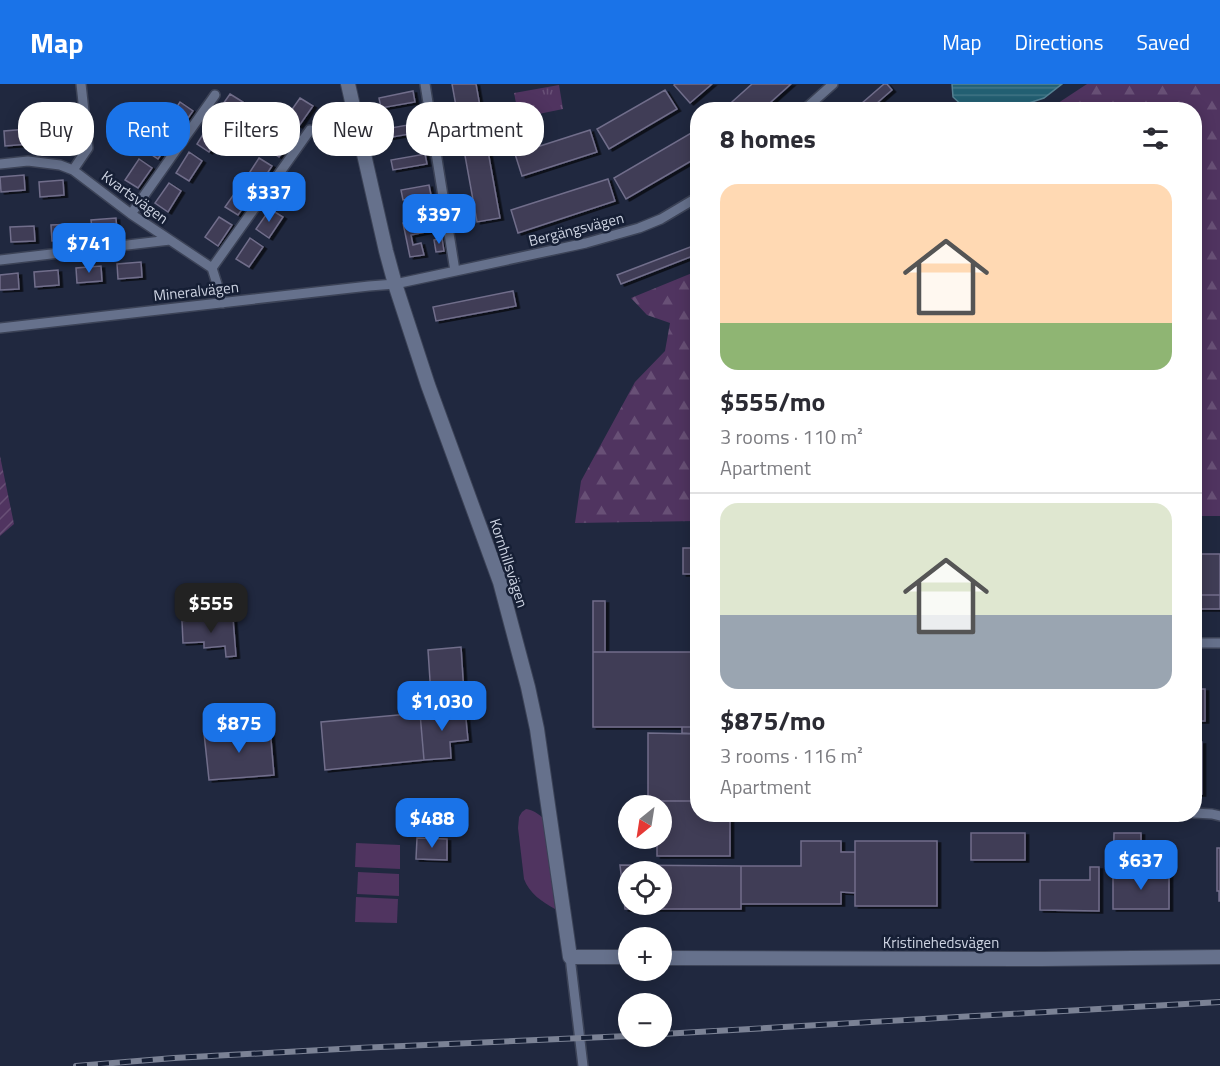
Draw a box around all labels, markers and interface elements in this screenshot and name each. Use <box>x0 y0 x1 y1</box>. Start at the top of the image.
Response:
text: Map <box>30 21 84 64</box>
text: Map <box>942 26 982 58</box>
text: Directions <box>1015 26 1104 58</box>
text: Saved <box>1137 26 1190 58</box>
chip: Buy <box>18 102 94 156</box>
chip: Rent <box>106 102 190 156</box>
chip: Filters <box>202 102 300 156</box>
chip: New <box>312 102 394 156</box>
chip: Apartment <box>406 102 544 156</box>
text: 8 homes <box>720 119 816 158</box>
icon: filters <box>1139 122 1172 155</box>
street label: Kvartsvägen <box>97 165 173 229</box>
pin: $337 <box>233 172 305 223</box>
text: $337 <box>247 176 291 207</box>
pin: $397 <box>403 194 475 245</box>
text: $397 <box>417 198 461 229</box>
street label: Bergängsvägen <box>526 206 626 252</box>
pin: $741 <box>53 223 125 274</box>
icon: home <box>892 223 1000 331</box>
text: $741 <box>67 227 111 258</box>
street label: Mineralvägen <box>152 275 240 307</box>
text: $555/mo <box>720 382 825 421</box>
text: 3 rooms · 110 m² <box>720 421 863 452</box>
text: Apartment <box>720 452 811 483</box>
street label: Kornhillsvägen <box>484 515 534 611</box>
icon: home <box>892 542 1000 650</box>
pin: $555 <box>175 583 247 634</box>
text: $555 <box>189 587 233 618</box>
pin: $1,030 <box>393 681 491 732</box>
text: $1,030 <box>411 685 473 716</box>
text: $875/mo <box>720 701 825 740</box>
pin: $875 <box>203 703 275 754</box>
text: $875 <box>217 707 261 738</box>
text: 3 rooms · 116 m² <box>720 740 863 771</box>
text: Apartment <box>720 771 811 802</box>
north arrow <box>618 795 672 849</box>
map controls <box>618 795 672 1047</box>
pin: $488 <box>396 798 468 849</box>
text: $488 <box>410 802 454 833</box>
pin: $637 <box>1105 840 1177 891</box>
text: $637 <box>1119 844 1163 875</box>
button: locate <box>618 861 672 915</box>
button: + <box>618 927 672 981</box>
street label: Kristinehedsvägen <box>883 931 999 954</box>
button: − <box>618 993 672 1047</box>

